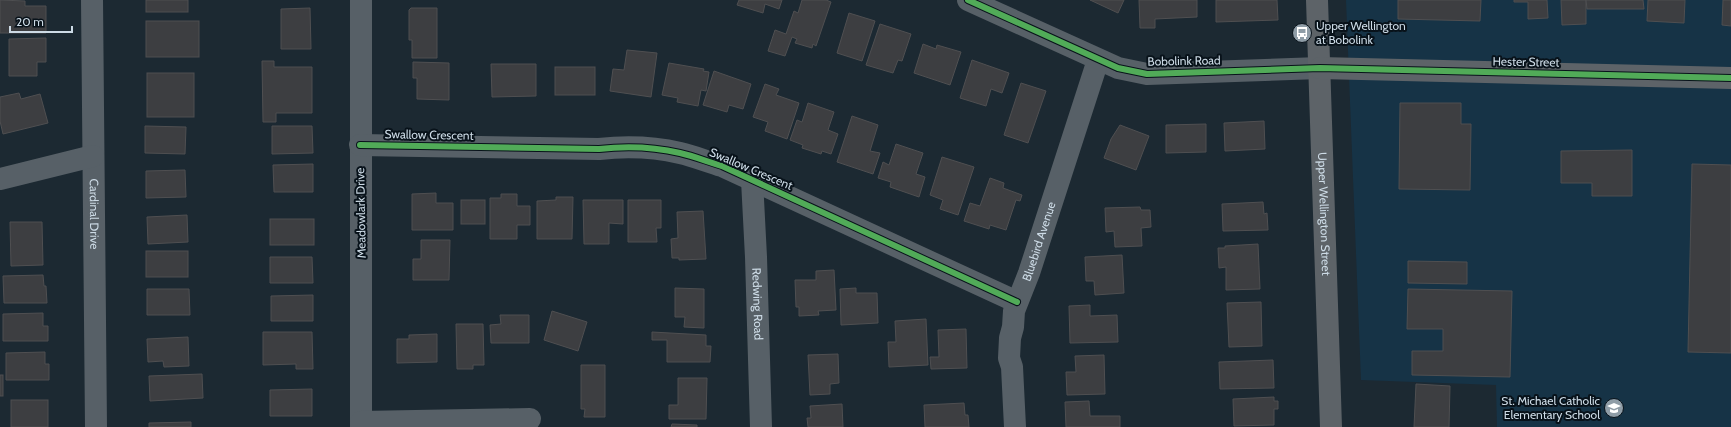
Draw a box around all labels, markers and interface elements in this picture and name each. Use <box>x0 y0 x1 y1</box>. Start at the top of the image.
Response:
scale bar <box>10 8 72 34</box>
text: 20 m <box>16 14 44 29</box>
place label: Upper Wellington at Bobolink <box>1316 18 1406 47</box>
bus stop icon: Upper Wellington at Bobolink <box>1291 22 1313 44</box>
street label: Bobolink Road <box>1147 52 1221 69</box>
street label: Hester Street <box>1492 53 1560 70</box>
street label: Swallow Crescent <box>384 126 474 143</box>
street label: Swallow Crescent <box>707 144 795 193</box>
street label: Upper Wellington Street <box>1315 152 1334 276</box>
street label: Meadowlark Drive <box>352 167 369 259</box>
street label: Cardinal Drive <box>87 178 102 250</box>
street label: Bluebird Avenue <box>1019 200 1059 283</box>
street label: Redwing Road <box>749 267 766 340</box>
place label: St. Michael Catholic Elementary School <box>1501 393 1601 422</box>
school or university icon: St. Michael Catholic Elementary School <box>1603 397 1625 419</box>

